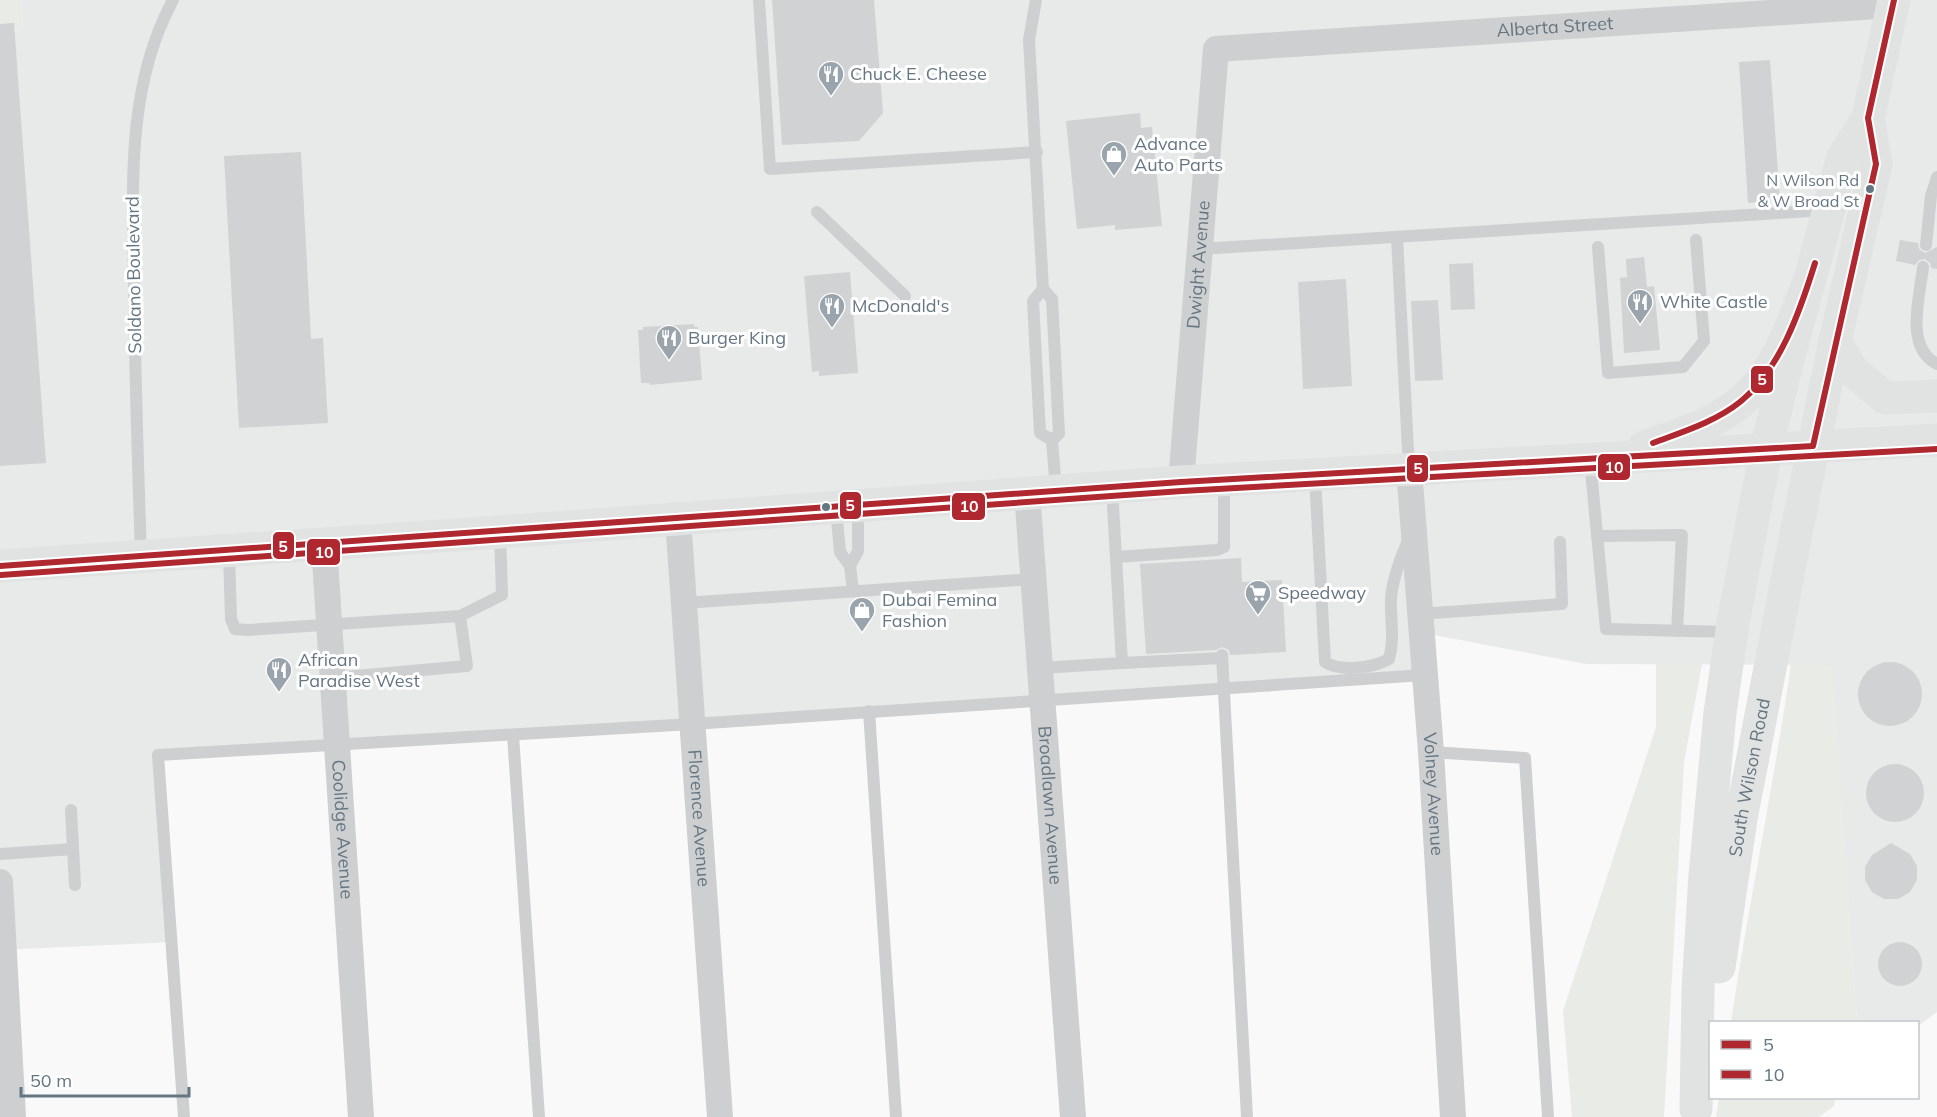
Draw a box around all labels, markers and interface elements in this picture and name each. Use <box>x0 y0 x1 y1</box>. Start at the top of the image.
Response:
street label: Alberta Street <box>1496 11 1614 42</box>
restaurant icon: Chuck E. Cheese <box>816 59 846 97</box>
place label: Chuck E. Cheese <box>850 62 987 85</box>
place label: Advance Auto Parts <box>1134 132 1223 176</box>
shop icon: Advance Auto Parts <box>1099 139 1129 177</box>
place label: N Wilson Rd & W Broad St <box>1757 170 1859 211</box>
marker: N Wilson Rd & W Broad St <box>1864 183 1876 195</box>
street label: Soldano Boulevard <box>121 196 146 354</box>
street label: Dwight Avenue <box>1181 200 1215 330</box>
restaurant icon: White Castle <box>1625 287 1655 325</box>
place label: White Castle <box>1660 290 1768 313</box>
restaurant icon: McDonald's <box>817 291 847 329</box>
place label: McDonald's <box>852 294 949 317</box>
restaurant icon: Burger King <box>654 323 684 361</box>
place label: Burger King <box>688 326 786 349</box>
line badge: 5 <box>1750 365 1774 394</box>
text: 5 <box>1757 369 1767 389</box>
line badge: 10 <box>1597 453 1631 481</box>
line badge: 5 <box>1406 454 1429 483</box>
text: 10 <box>1604 457 1624 477</box>
text: 5 <box>1413 458 1423 478</box>
line badge: 5 <box>839 491 862 520</box>
line badge: 10 <box>951 492 986 521</box>
text: 5 <box>845 495 855 515</box>
text: 10 <box>959 496 979 516</box>
unlabelled marker <box>820 501 832 513</box>
line badge: 5 <box>272 531 295 560</box>
text: 5 <box>278 536 288 556</box>
line badge: 10 <box>306 538 341 566</box>
text: 10 <box>314 542 334 562</box>
supermarket icon: Speedway <box>1243 578 1273 616</box>
place label: Speedway <box>1278 581 1367 604</box>
place label: Dubai Femina Fashion <box>882 588 997 632</box>
shop icon: Dubai Femina Fashion <box>847 595 877 633</box>
place label: African Paradise West <box>298 648 420 692</box>
restaurant icon: African Paradise West <box>264 655 294 693</box>
street label: South Wilson Road <box>1724 696 1775 858</box>
street label: Broadlawn Avenue <box>1033 725 1068 885</box>
street label: Volney Avenue <box>1419 732 1449 856</box>
street label: Florence Avenue <box>683 749 716 888</box>
street label: Coolidge Avenue <box>327 759 359 900</box>
legend <box>1709 1021 1919 1099</box>
text: 5 <box>1763 1033 1774 1056</box>
scale bar <box>21 1060 189 1098</box>
text: 10 <box>1763 1063 1785 1086</box>
text: 50 m <box>30 1069 72 1092</box>

